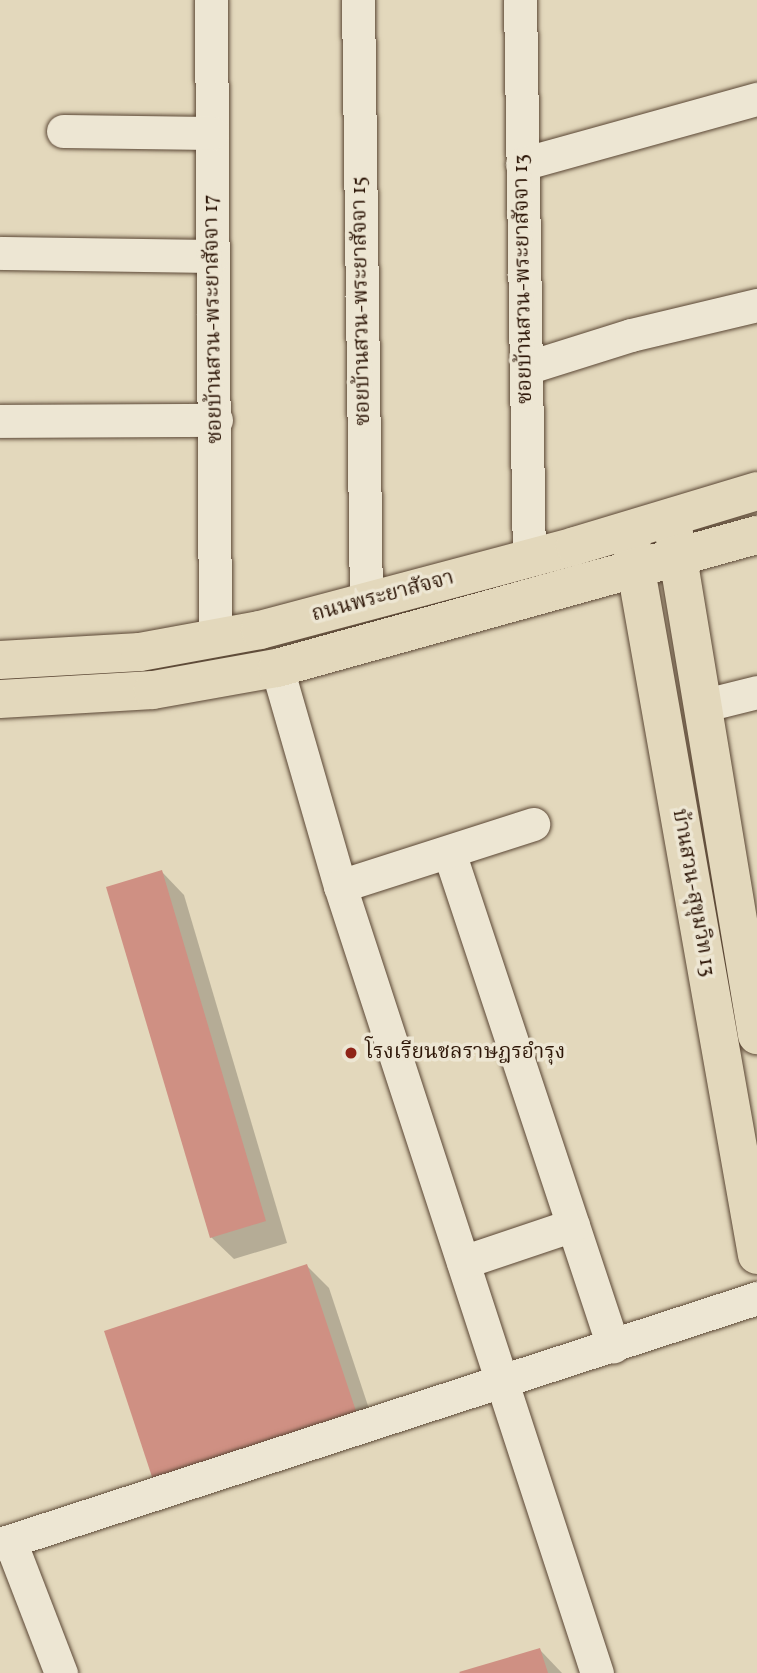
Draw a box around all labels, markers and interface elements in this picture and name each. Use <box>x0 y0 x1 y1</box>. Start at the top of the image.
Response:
street label: ซอยบ้านสวน-พระยาสัจจา 13 <box>509 154 539 404</box>
street label: ซอยบ้านสวน-พระยาสัจจา 15 <box>347 176 377 426</box>
street label: ซอยบ้านสวน-พระยาสัจจา 17 <box>199 194 229 444</box>
street label: ถนนพระยาสัจจา <box>309 566 457 628</box>
street label: บ้านสวน-สุขุมวิท 13 <box>666 807 720 979</box>
place label: โรงเรียนชลราษฎรอำรุง <box>365 1040 565 1066</box>
marker: โรงเรียนชลราษฎรอำรุง <box>343 1045 359 1061</box>

